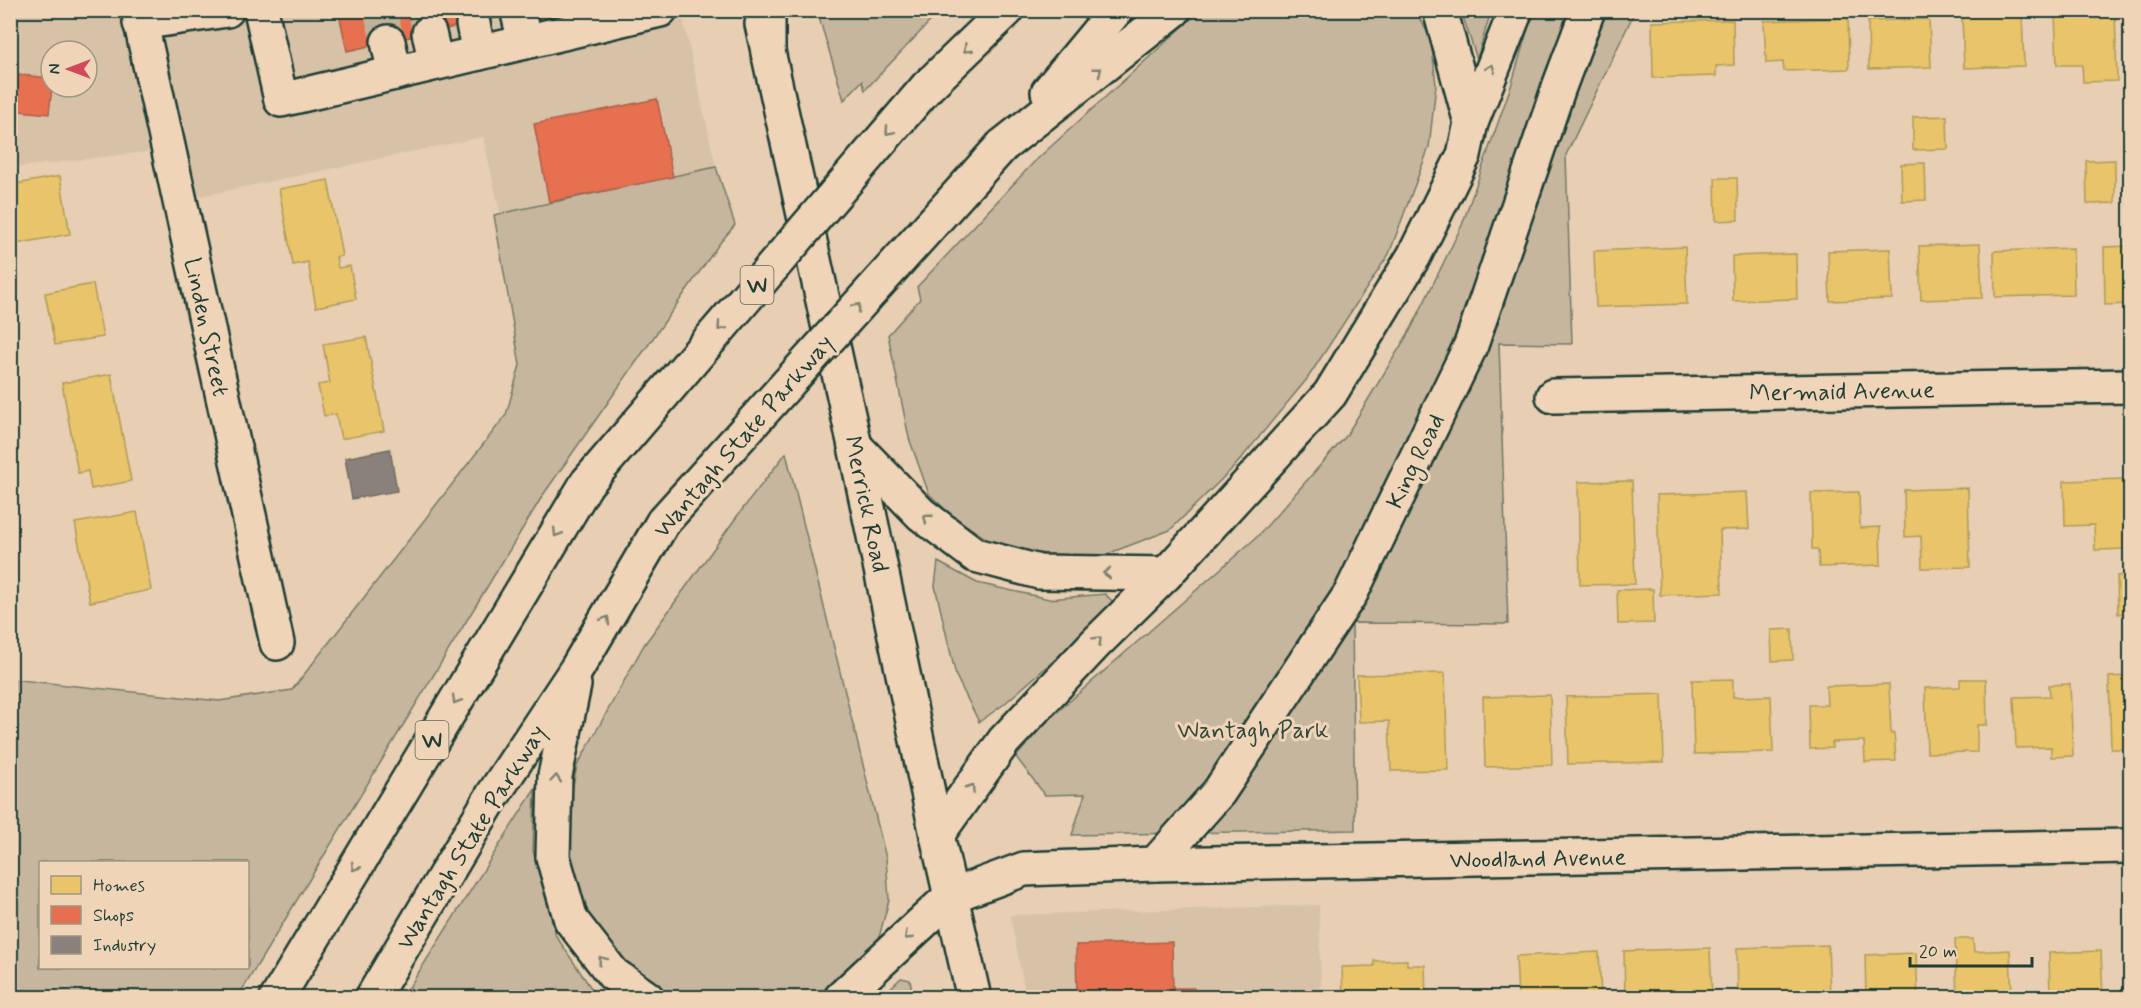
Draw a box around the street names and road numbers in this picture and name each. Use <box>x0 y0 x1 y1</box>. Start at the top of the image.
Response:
street label: Linden Street <box>176 255 235 399</box>
road number: W <box>740 266 774 304</box>
street label: Wantagh State Parkway <box>647 329 841 545</box>
street label: Mermaid Avenue <box>1749 375 1935 410</box>
street label: King Road <box>1380 409 1454 515</box>
street label: Merrick Road <box>836 433 895 575</box>
street label: Wantagh State Parkway <box>390 720 554 956</box>
road number: W <box>416 721 448 759</box>
street label: Woodland Avenue <box>1449 842 1627 877</box>

